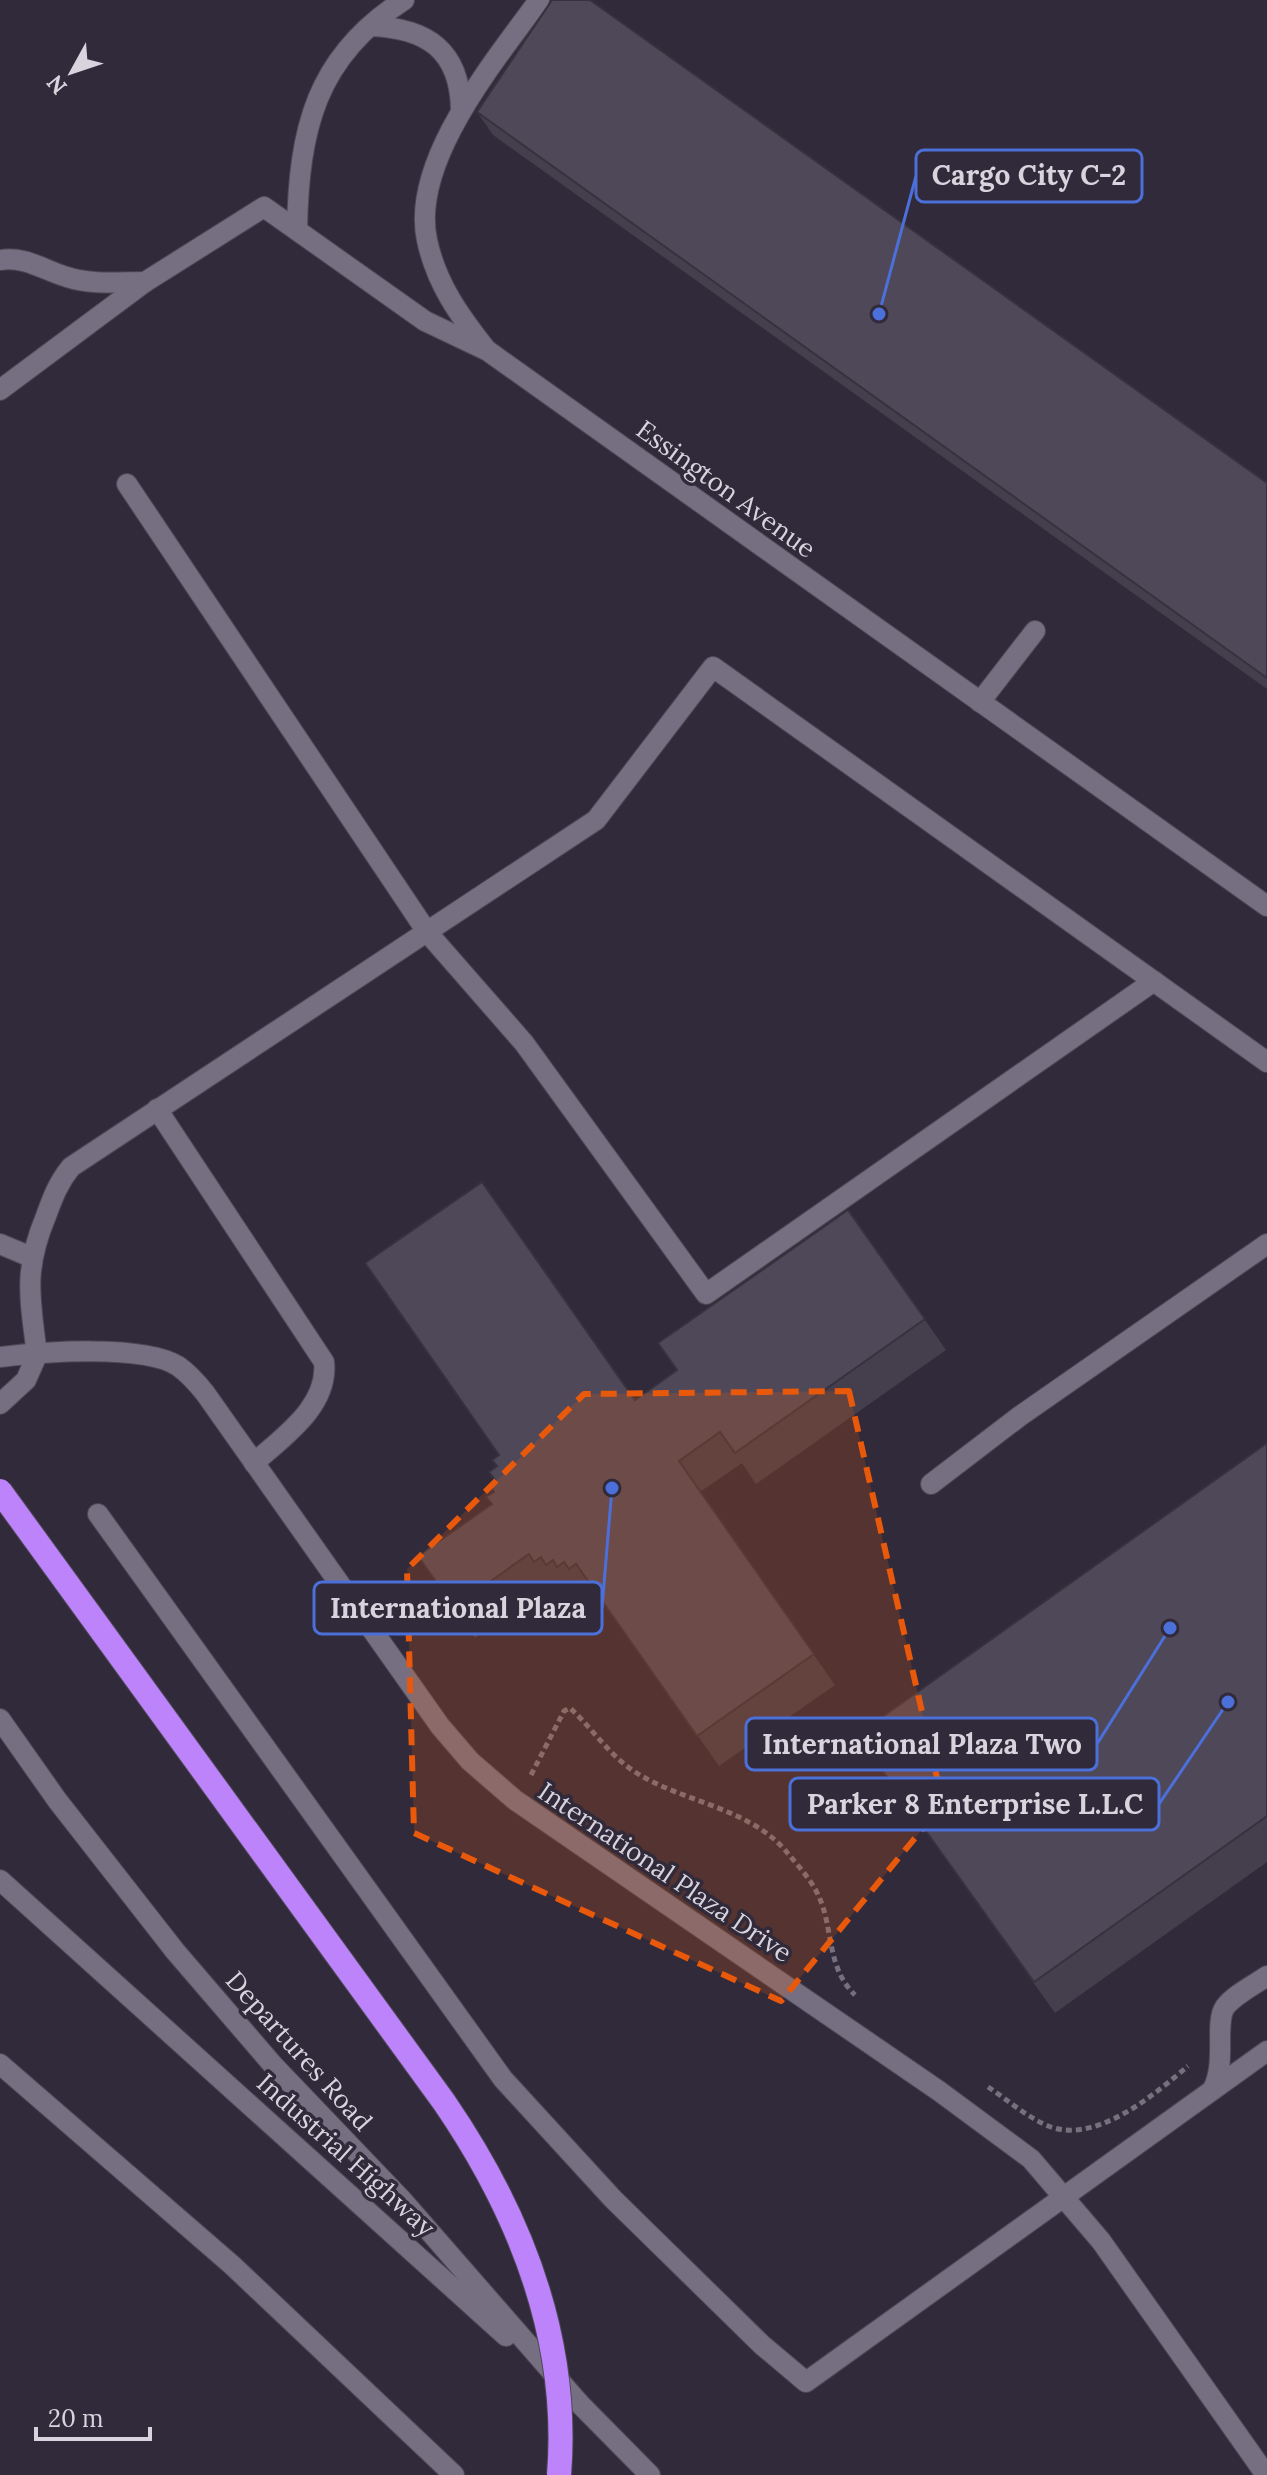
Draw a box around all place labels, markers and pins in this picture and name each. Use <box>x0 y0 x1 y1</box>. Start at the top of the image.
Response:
callout: Cargo City C-2 <box>916 150 1142 202</box>
callout: International Plaza <box>314 1582 602 1634</box>
callout: International Plaza Two <box>746 1718 1097 1770</box>
callout: Parker 8 Enterprise L.L.C <box>790 1778 1159 1830</box>

